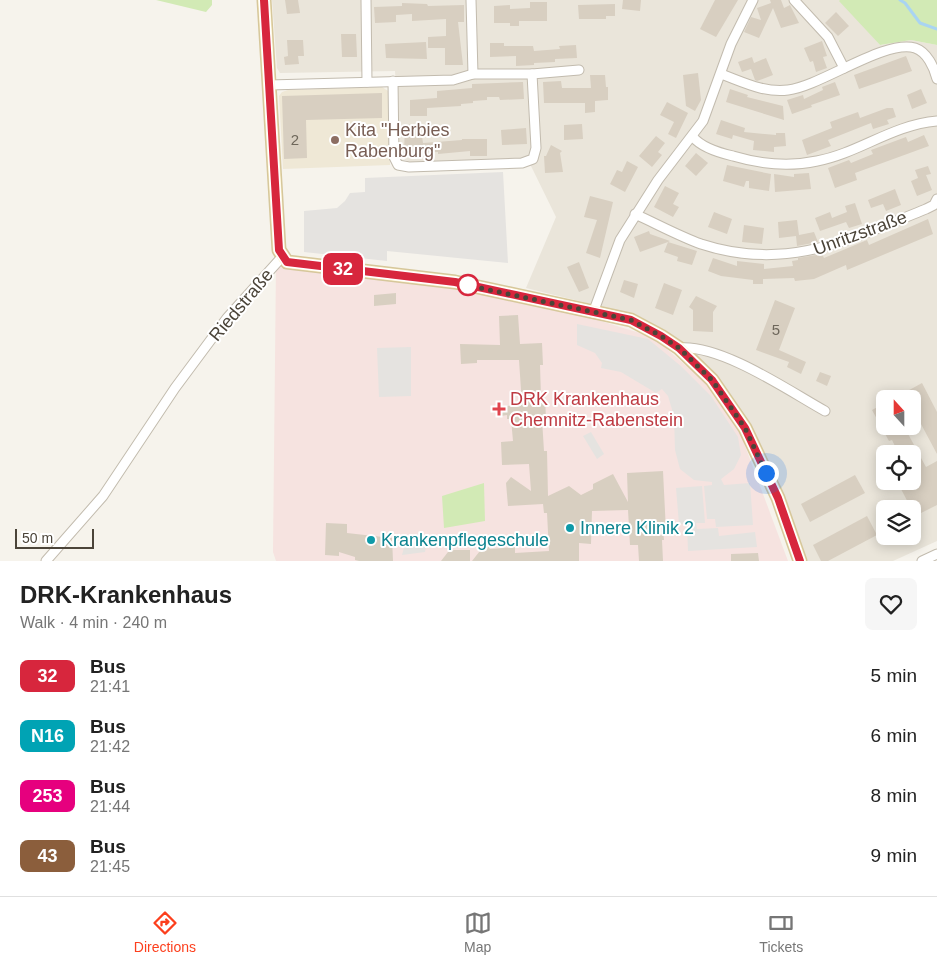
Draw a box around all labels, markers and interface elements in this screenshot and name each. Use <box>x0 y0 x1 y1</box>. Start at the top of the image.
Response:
place label: Kita "Herbies Rabenburg" <box>345 120 449 161</box>
house number: 2 <box>291 131 299 148</box>
marker: Kita "Herbies Rabenburg" <box>329 134 341 146</box>
street label: Unritzstraße <box>811 207 909 259</box>
line badge: 32 <box>320 253 366 285</box>
text: 32 <box>333 259 353 279</box>
street label: Riedstraße <box>205 265 277 345</box>
unlabelled marker <box>457 274 479 296</box>
house number: 5 <box>772 321 780 338</box>
place label: DRK Krankenhaus Chemnitz-Rabenstein <box>510 389 683 430</box>
north arrow <box>876 390 921 435</box>
map controls <box>876 390 921 545</box>
marker: DRK Krankenhaus Chemnitz-Rabenstein <box>492 402 506 416</box>
button: locate <box>876 445 921 490</box>
your location <box>754 461 779 486</box>
button: layers <box>876 500 921 545</box>
place label: Innere Klinik 2 <box>580 518 694 538</box>
marker: Innere Klinik 2 <box>564 522 576 534</box>
scale bar <box>15 526 94 549</box>
text: 50 m <box>22 530 53 546</box>
place label: Krankenpflegeschule <box>381 530 549 550</box>
marker: Krankenpflegeschule <box>365 534 377 546</box>
button: heart <box>865 578 917 630</box>
text: DRK-Krankenhaus <box>20 581 232 608</box>
text: Walk · 4 min · 240 m <box>20 614 167 631</box>
text: Bus <box>90 656 126 677</box>
text: 5 min <box>871 665 917 686</box>
text: 32 <box>37 666 58 686</box>
text: 21:41 <box>90 678 130 695</box>
text: Bus <box>90 716 126 737</box>
text: 6 min <box>871 725 917 746</box>
text: N16 <box>31 726 64 746</box>
text: 21:42 <box>90 738 130 755</box>
text: Bus <box>90 776 126 797</box>
text: 8 min <box>871 785 917 806</box>
text: 253 <box>32 786 63 806</box>
text: 21:44 <box>90 798 130 815</box>
text: Bus <box>90 836 126 857</box>
text: 9 min <box>871 845 917 866</box>
text: 43 <box>37 846 58 866</box>
text: 21:45 <box>90 858 130 875</box>
tab: Directions <box>134 909 196 955</box>
tab: Map <box>464 909 492 955</box>
tab: Tickets <box>759 909 803 955</box>

